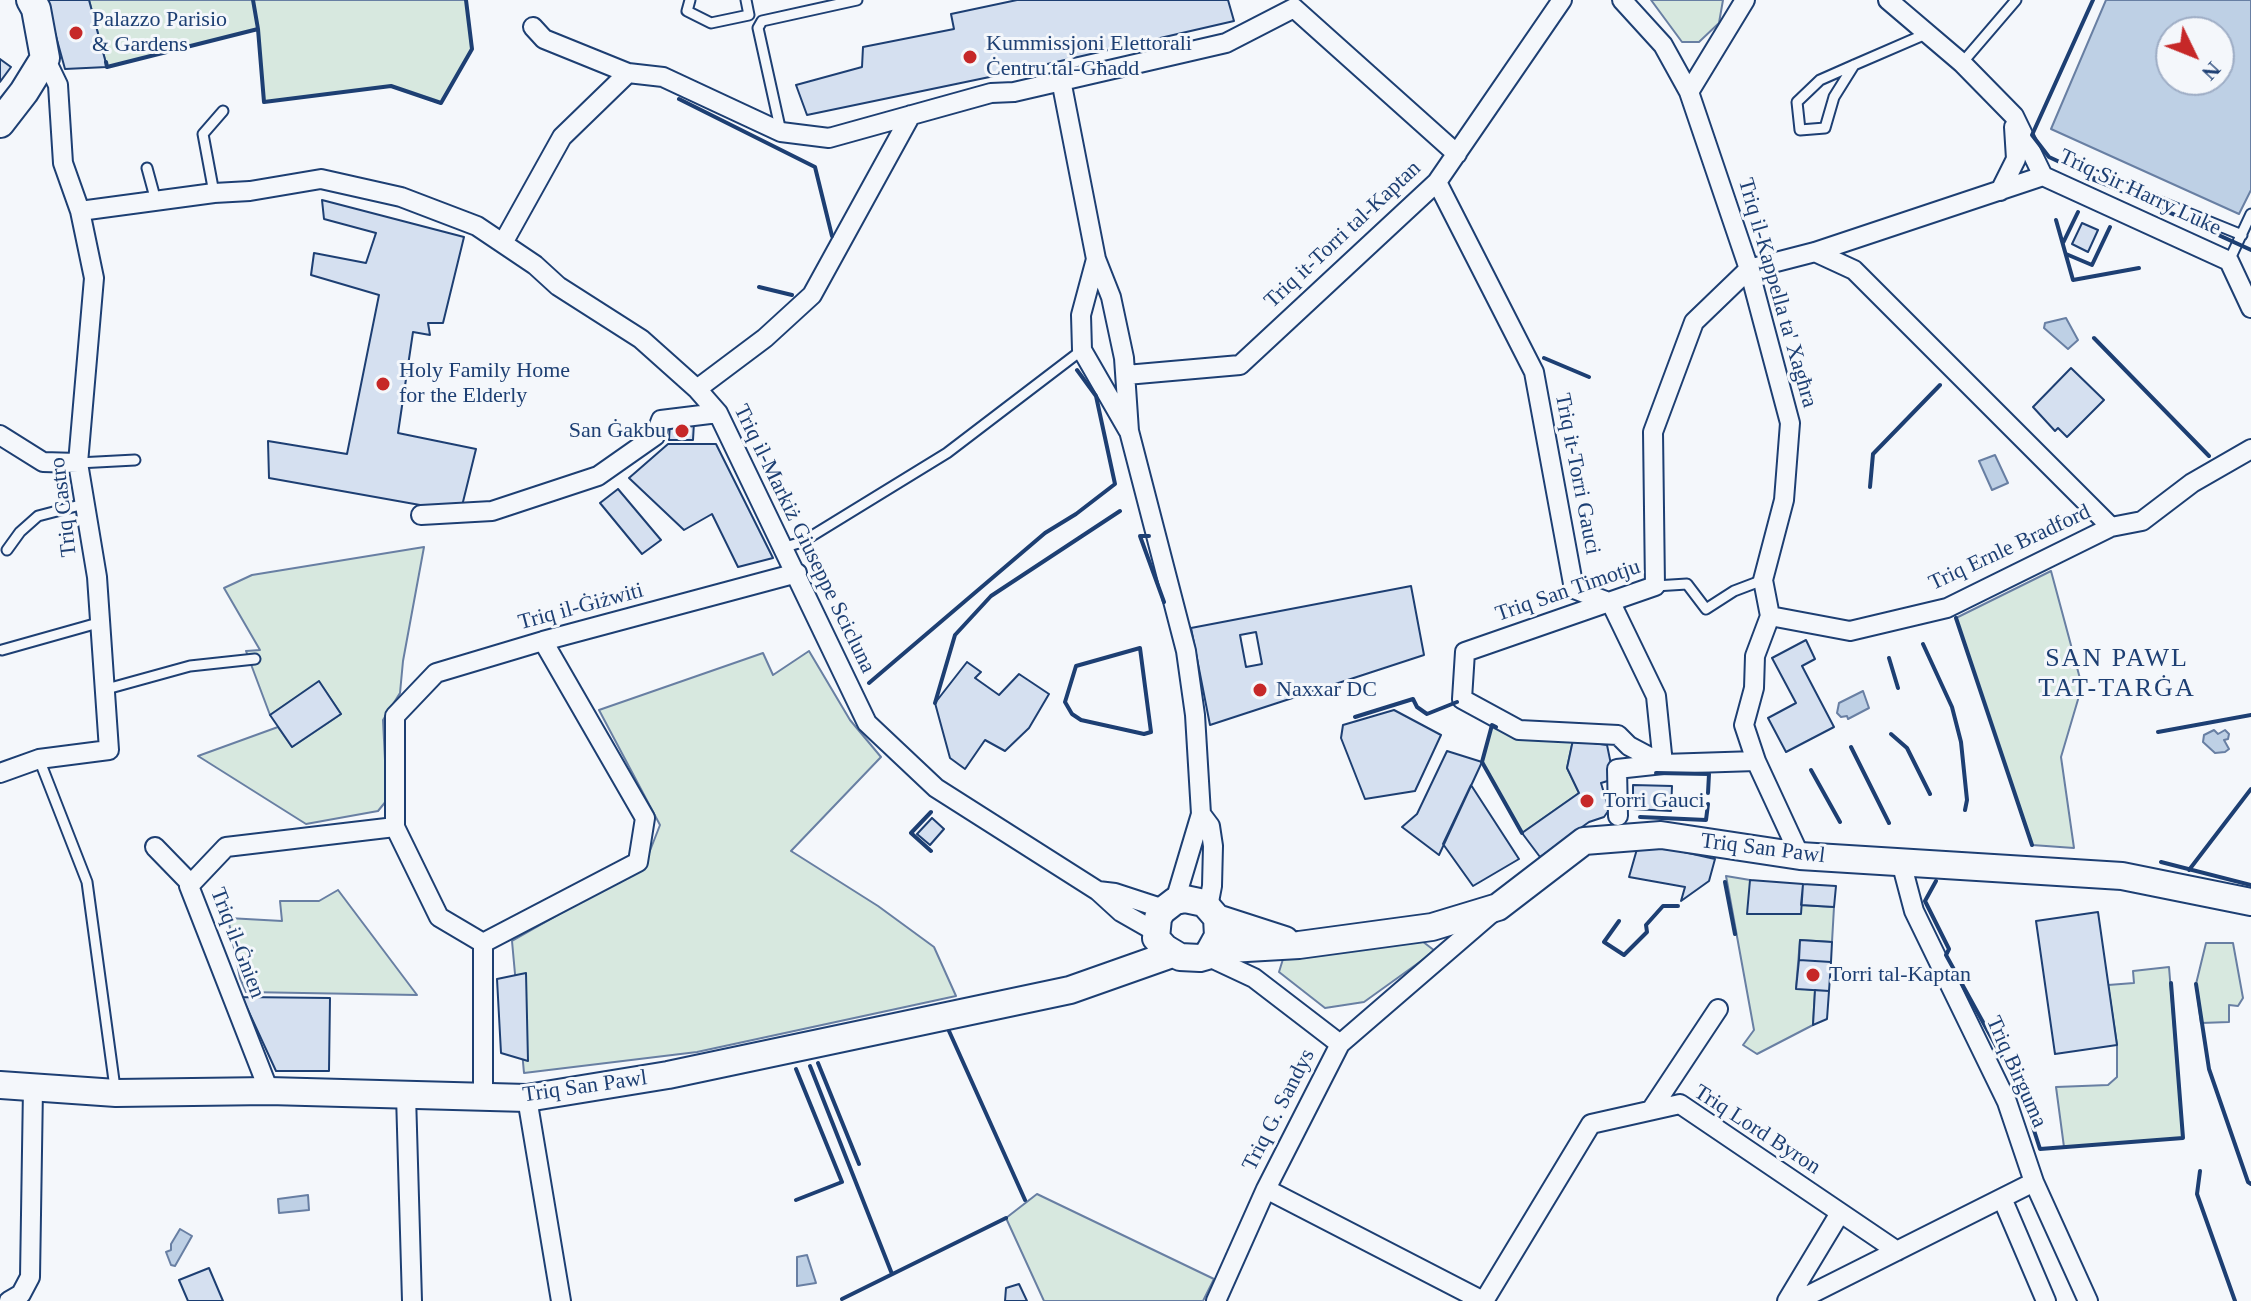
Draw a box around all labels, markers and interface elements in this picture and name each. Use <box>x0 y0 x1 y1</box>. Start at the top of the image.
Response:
place label: Palazzo Parisio & Gardens <box>92 7 227 58</box>
north arrow <box>2155 16 2235 96</box>
marker: Palazzo Parisio & Gardens <box>67 24 85 42</box>
place label: Kummissjoni Elettorali Ċentru tal-Għadd <box>986 31 1192 82</box>
marker: Kummissjoni Elettorali Ċentru tal-Għadd <box>961 48 979 66</box>
text: N <box>2197 57 2226 86</box>
street label: Triq Sir Harry Luke <box>2055 144 2225 242</box>
street label: Triq it-Torri tal-Kaptan <box>1259 156 1427 314</box>
street label: Triq il-Kappella ta' Xagħra <box>1732 175 1822 411</box>
place label: Holy Family Home for the Elderly <box>399 358 570 410</box>
marker: Holy Family Home for the Elderly <box>374 375 392 393</box>
street label: Triq it-Torri Gauci <box>1548 391 1606 557</box>
street label: Triq il-Markiż Giuseppe Scicluna <box>727 400 881 678</box>
place label: San Ġakbu <box>569 418 666 444</box>
marker: San Ġakbu <box>673 422 691 440</box>
street label: Triq Castro <box>45 456 83 558</box>
street label: Triq Ernle Bradford <box>1925 499 2095 597</box>
street label: Triq San Timotju <box>1492 554 1644 628</box>
street label: Triq il-Ġiżwiti <box>516 578 646 636</box>
district label: SAN PAWL TAT-TARĠA <box>2038 643 2196 704</box>
place label: Naxxar DC <box>1276 677 1377 703</box>
marker: Naxxar DC <box>1251 681 1269 699</box>
place label: Torri Gauci <box>1603 788 1705 814</box>
marker: Torri Gauci <box>1578 792 1596 810</box>
street label: Triq San Pawl <box>1699 828 1827 870</box>
street label: Triq il-Ġnien <box>204 884 270 1002</box>
place label: Torri tal-Kaptan <box>1829 962 1971 988</box>
marker: Torri tal-Kaptan <box>1804 966 1822 984</box>
street label: Triq Birguma <box>1980 1012 2052 1132</box>
street label: Triq G. Sandys <box>1237 1045 1321 1175</box>
street label: Triq San Pawl <box>521 1065 649 1109</box>
street label: Triq Lord Byron <box>1689 1079 1825 1181</box>

